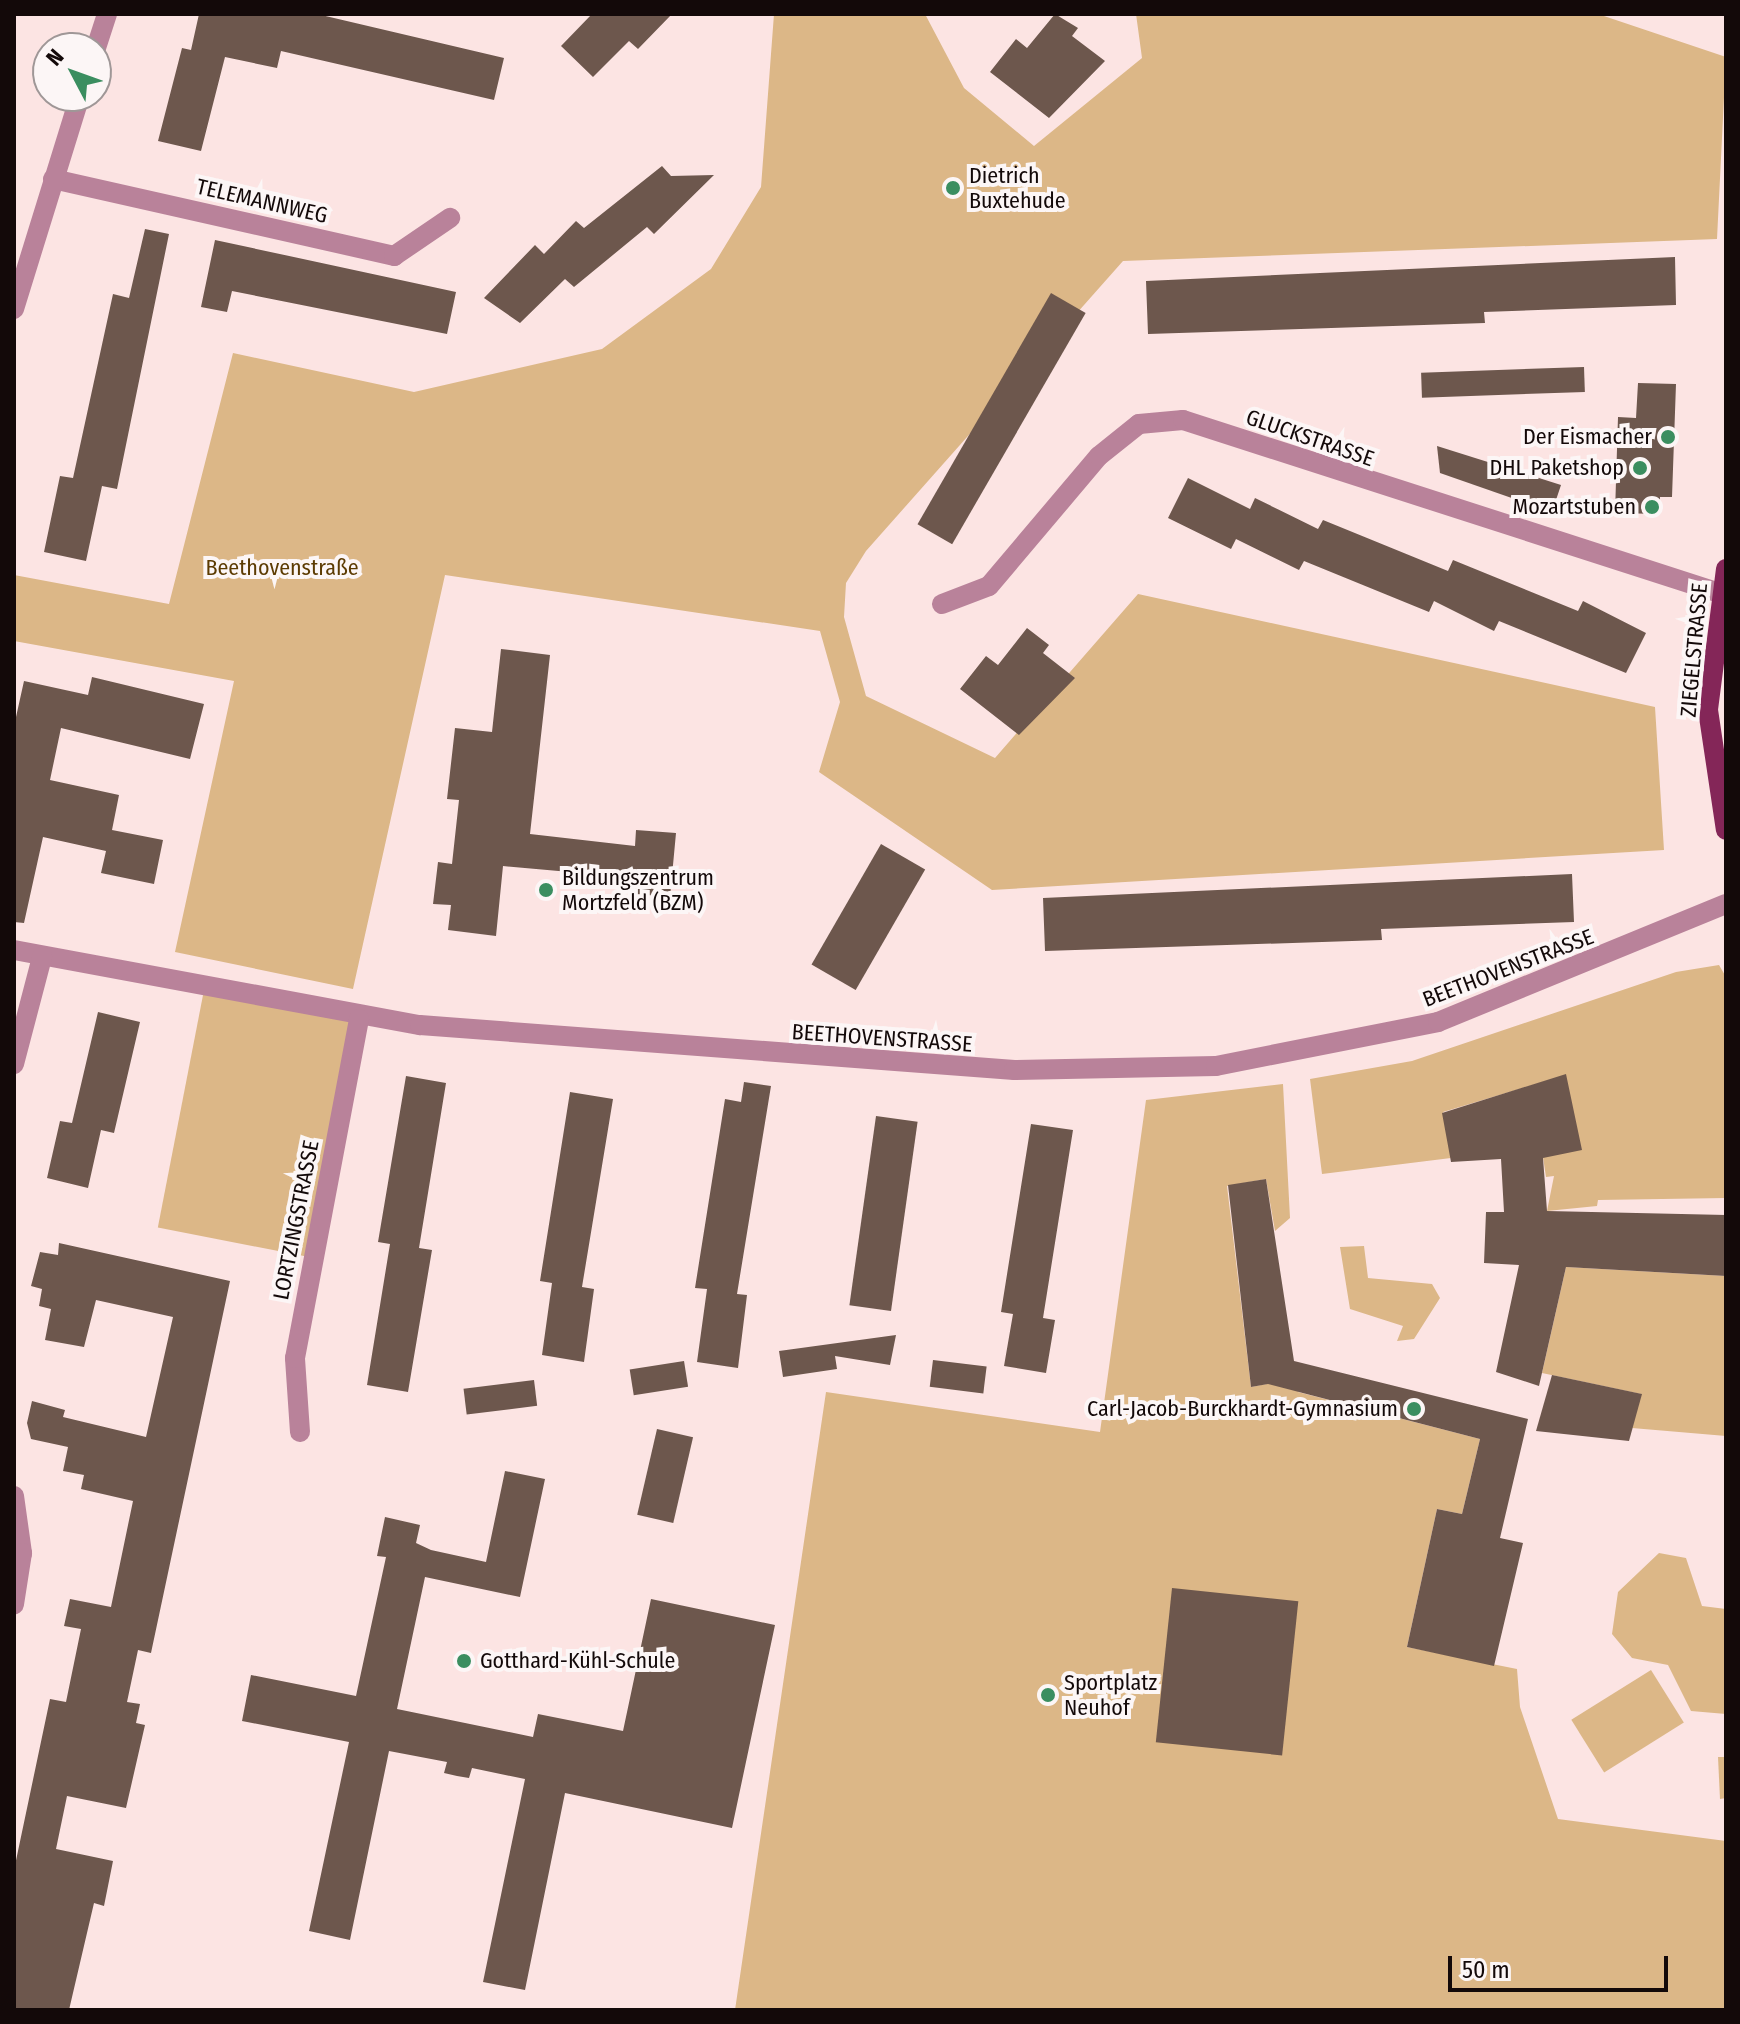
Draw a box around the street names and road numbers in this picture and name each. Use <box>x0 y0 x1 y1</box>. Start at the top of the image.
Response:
street label: TELEMANNWEG <box>194 173 330 229</box>
street label: GLUCKSTRASSE <box>1243 404 1377 472</box>
street label: ZIEGELSTRASSE <box>1675 582 1713 718</box>
street label: BEETHOVENSTRASSE <box>1419 923 1597 1013</box>
street label: BEETHOVENSTRASSE <box>791 1019 973 1057</box>
street label: LORTZINGSTRASSE <box>268 1138 324 1302</box>

